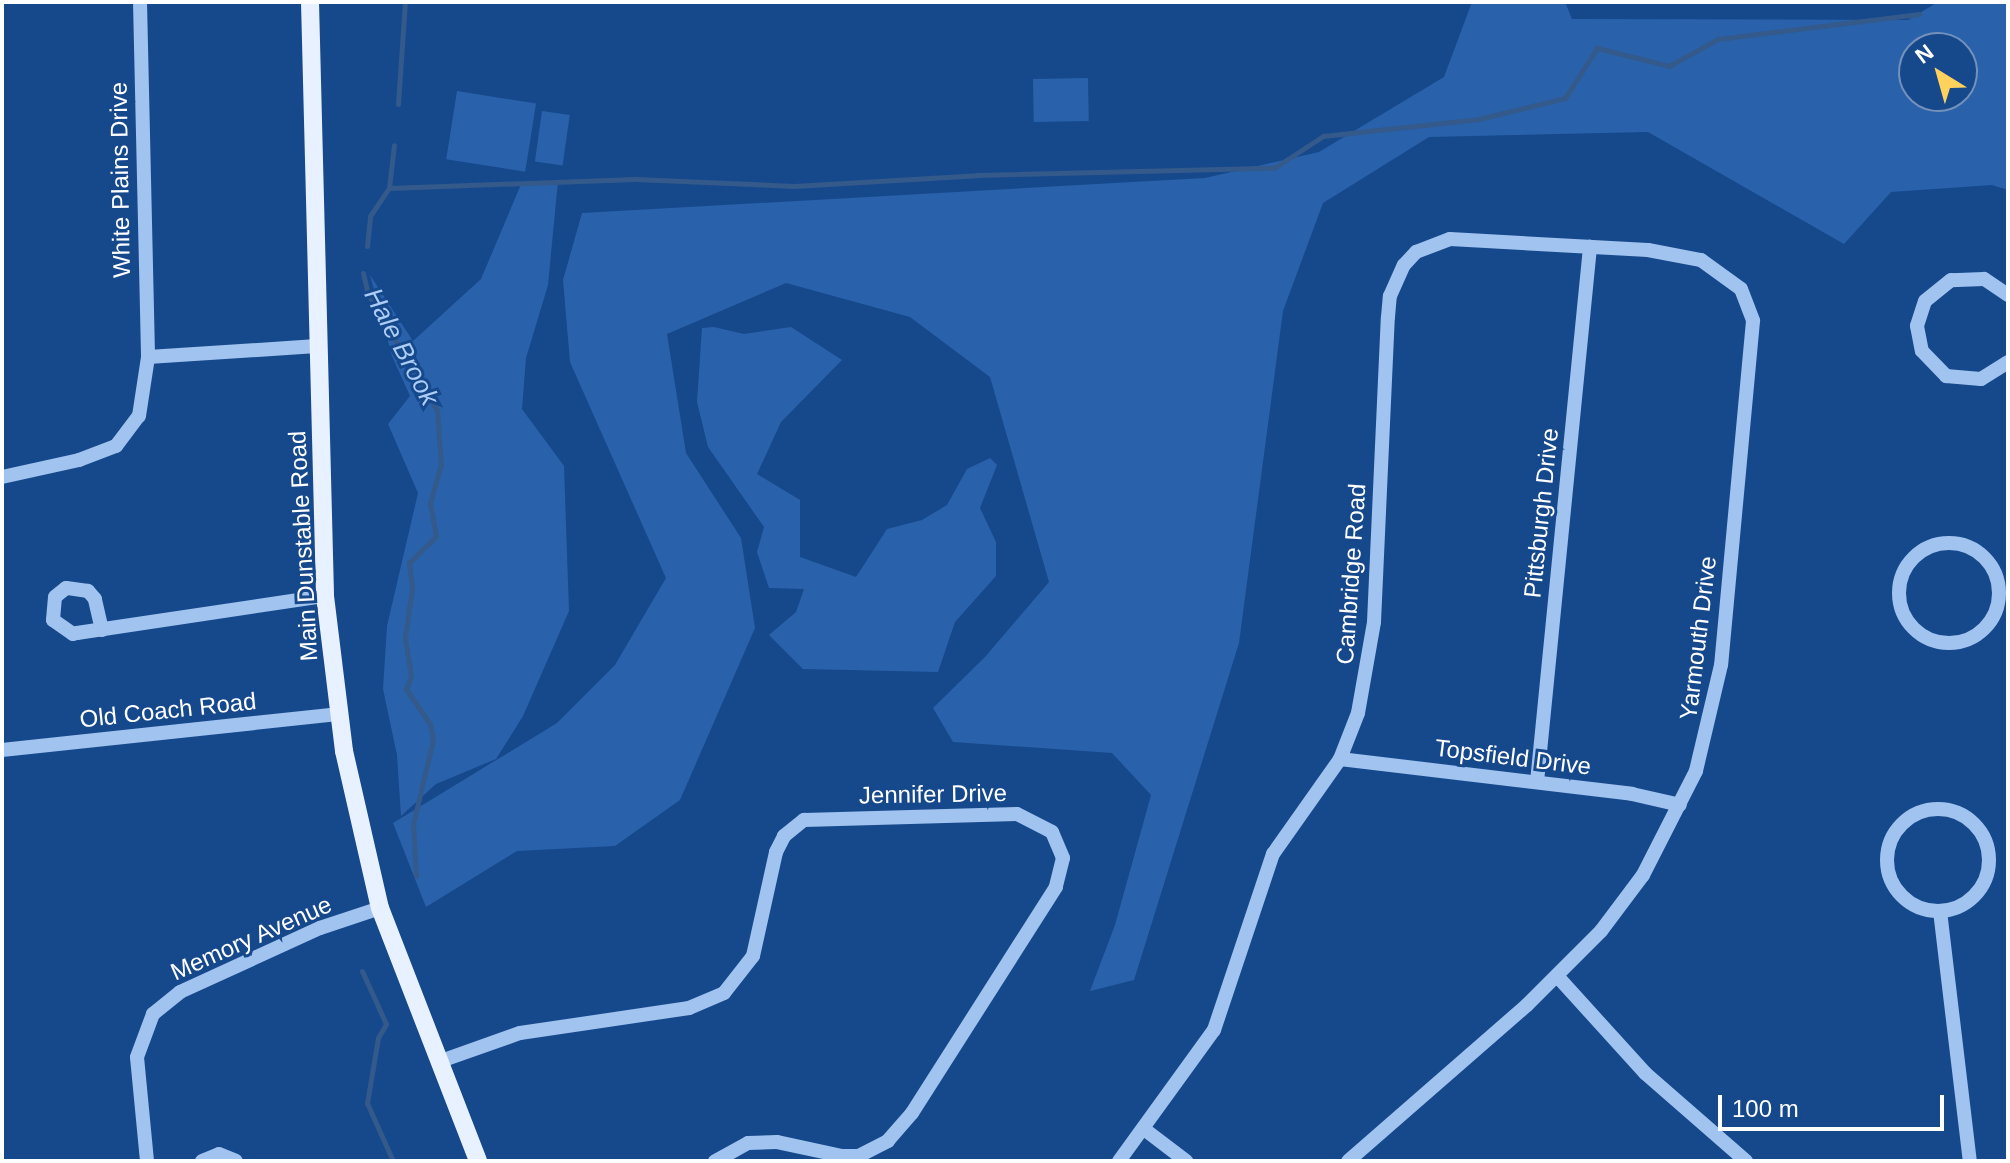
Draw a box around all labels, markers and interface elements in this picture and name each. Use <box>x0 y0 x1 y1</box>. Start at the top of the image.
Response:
north arrow <box>1898 32 1978 112</box>
text: N <box>1911 39 1938 69</box>
street label: White Plains Drive <box>104 82 136 278</box>
water label: Hale Brook <box>357 283 445 411</box>
street label: Pittsburgh Drive <box>1518 427 1564 599</box>
street label: Main Dunstable Road <box>283 430 323 662</box>
street label: Cambridge Road <box>1330 483 1372 665</box>
street label: Yarmouth Drive <box>1674 554 1722 722</box>
street label: Old Coach Road <box>78 686 258 734</box>
street label: Topsfield Drive <box>1433 733 1593 781</box>
street label: Jennifer Drive <box>859 778 1007 810</box>
street label: Memory Avenue <box>166 889 336 987</box>
scale bar <box>1722 1079 1948 1129</box>
text: 100 m <box>1732 1095 1799 1122</box>

